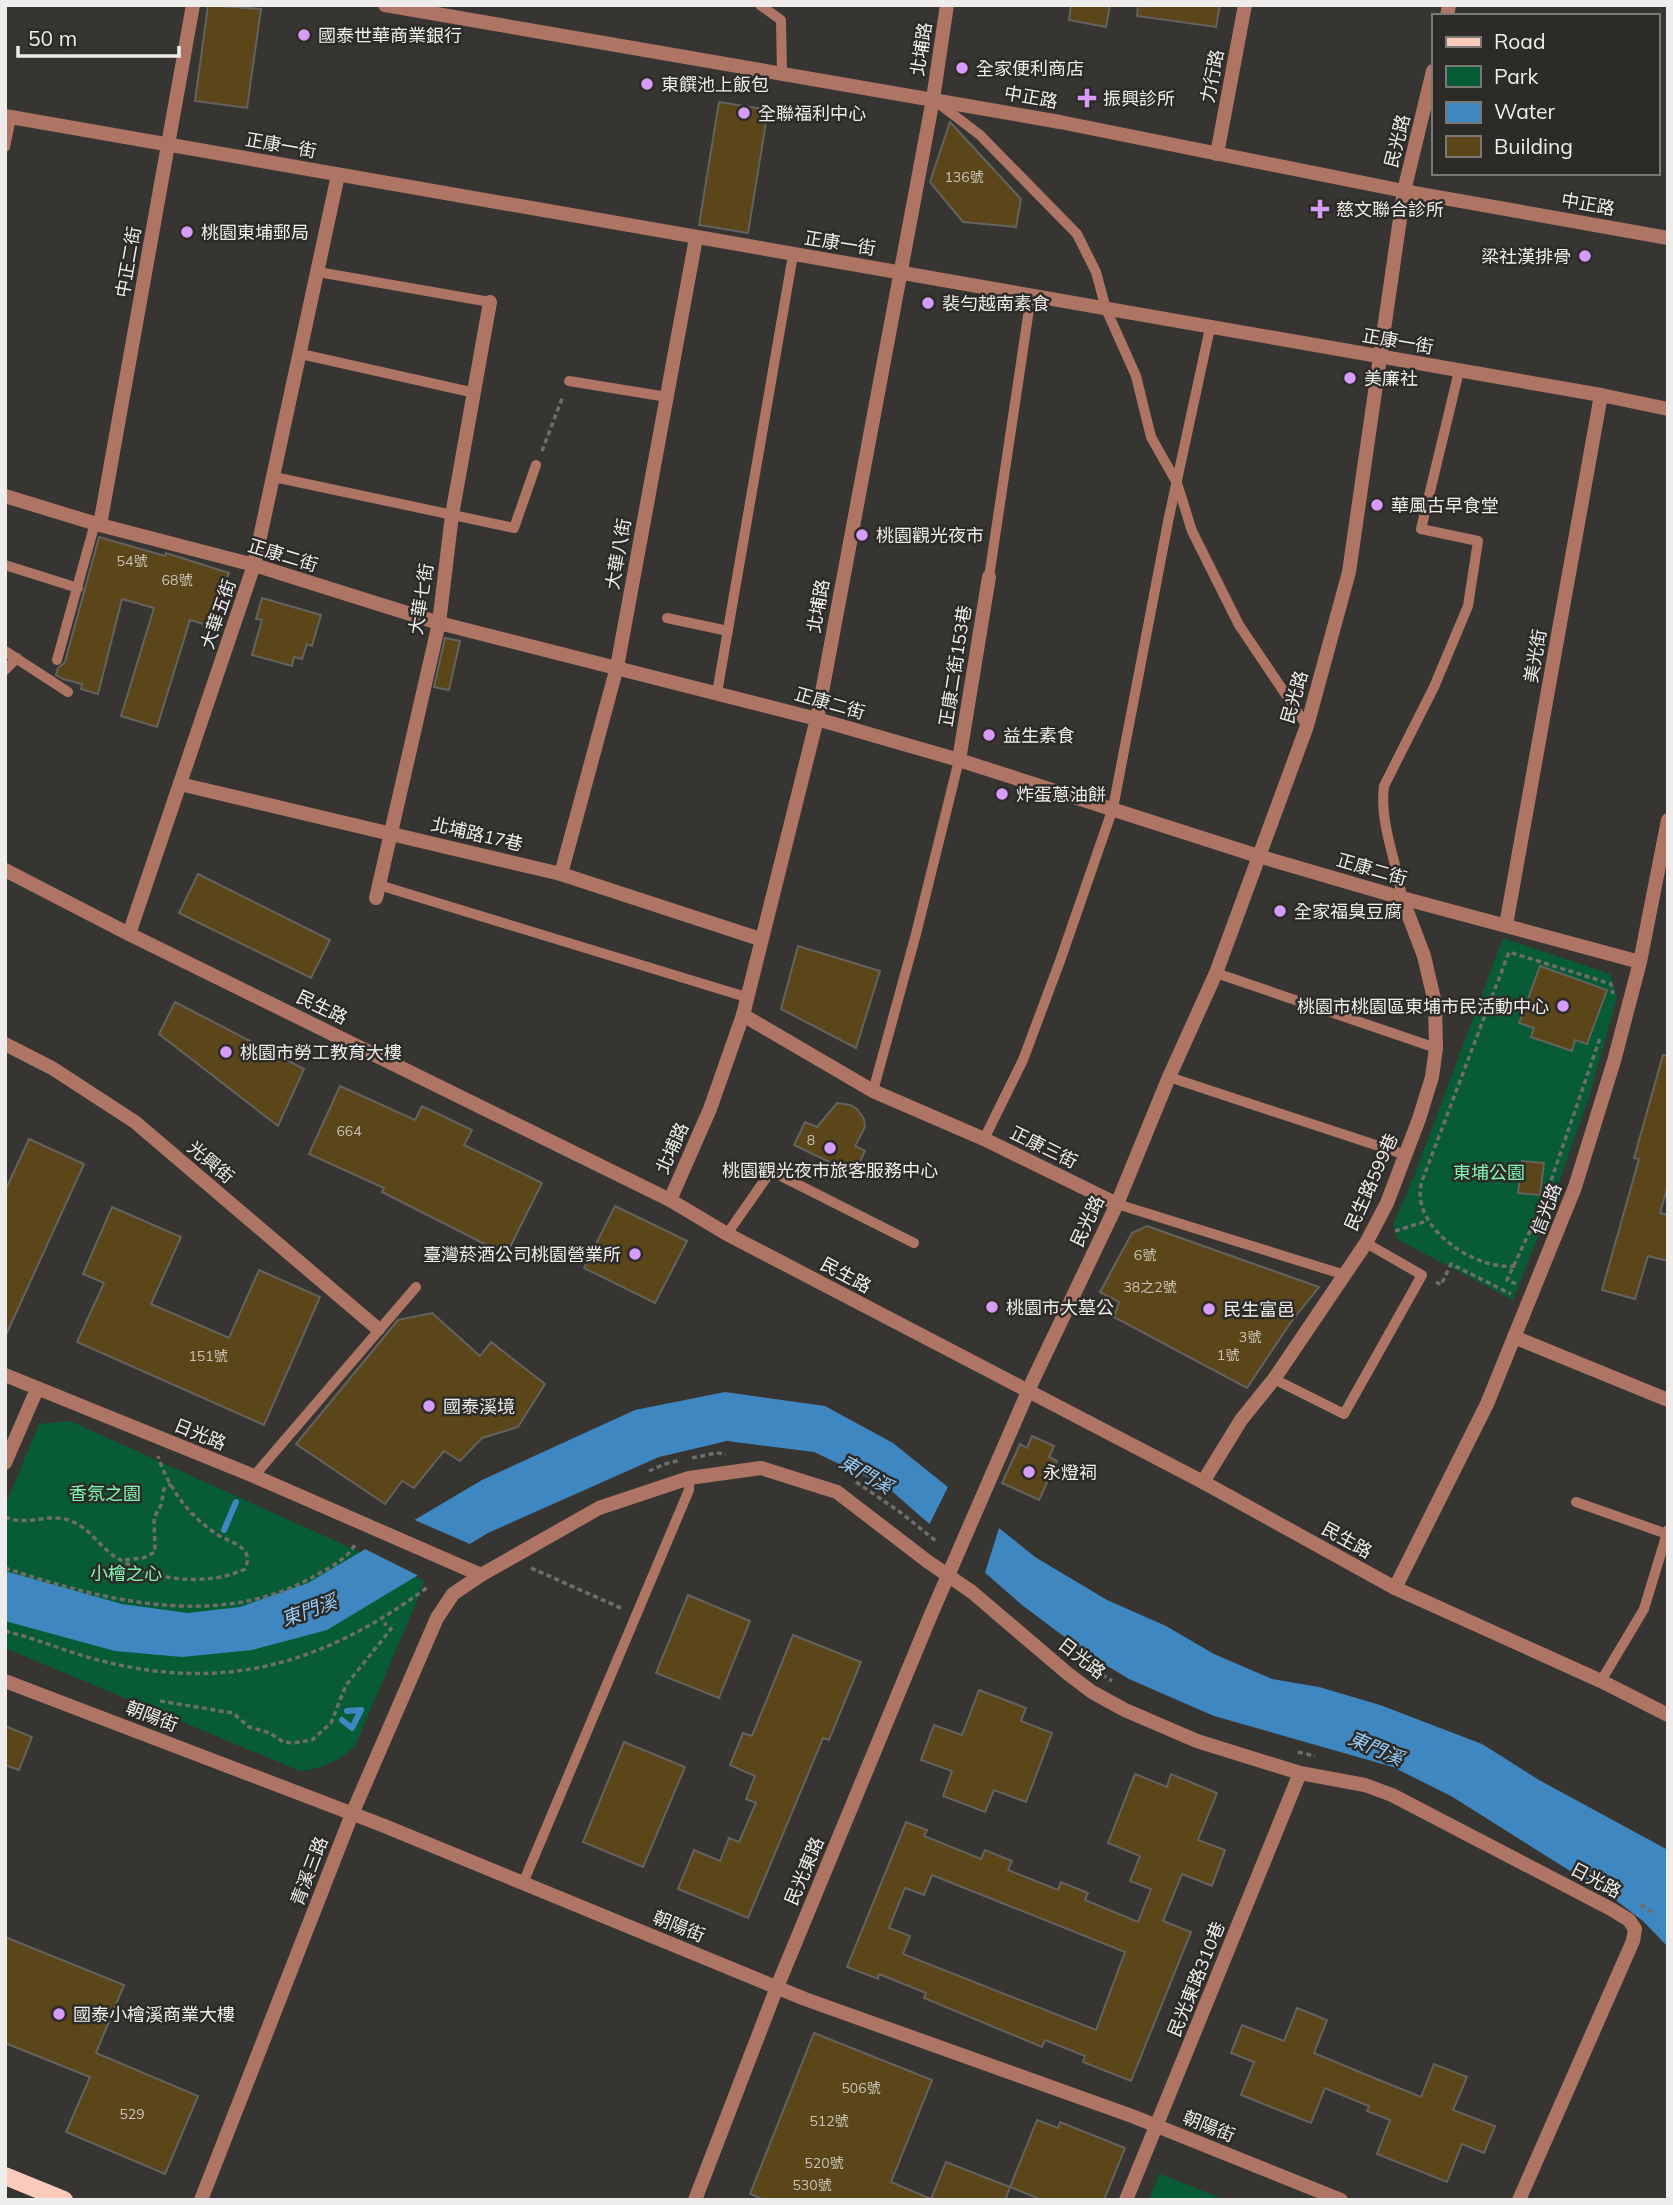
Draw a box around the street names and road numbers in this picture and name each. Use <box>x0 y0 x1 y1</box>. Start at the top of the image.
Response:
street label: 北埔路 <box>905 21 937 77</box>
street label: 力行路 <box>1196 47 1228 105</box>
street label: 中正路 <box>1002 81 1060 113</box>
street label: 民光路 <box>1379 112 1415 170</box>
street label: 正康一街 <box>244 127 318 163</box>
street label: 中正路 <box>1559 188 1617 220</box>
street label: 中正二街 <box>110 225 146 299</box>
street label: 正康一街 <box>803 226 877 260</box>
street label: 正康一街 <box>1361 323 1435 359</box>
street label: 大華八街 <box>600 517 636 591</box>
street label: 正康二街 <box>245 533 321 577</box>
street label: 大華七街 <box>404 562 438 636</box>
street label: 大華五街 <box>195 576 241 652</box>
street label: 北埔路 <box>802 577 834 635</box>
street label: 正康二街153巷 <box>934 604 976 728</box>
street label: 美光街 <box>1519 627 1551 685</box>
street label: 民光路 <box>1276 668 1312 726</box>
street label: 正康二街 <box>792 682 868 724</box>
street label: 北埔路17巷 <box>429 812 525 856</box>
street label: 正康二街 <box>1334 848 1410 890</box>
street label: 民生路 <box>293 985 351 1029</box>
street label: 北埔路 <box>651 1119 693 1177</box>
street label: 正康三街 <box>1007 1121 1081 1173</box>
street label: 民生路599巷 <box>1339 1130 1403 1234</box>
street label: 光興街 <box>183 1136 239 1188</box>
street label: 信光路 <box>1526 1180 1566 1238</box>
street label: 民光路 <box>1065 1192 1109 1250</box>
street label: 民生路 <box>817 1252 875 1298</box>
street label: 日光路 <box>171 1413 229 1455</box>
street label: 民生路 <box>1318 1517 1376 1563</box>
street label: 日光路 <box>1054 1632 1110 1684</box>
street label: 朝陽街 <box>123 1696 181 1736</box>
street label: 青溪三路 <box>285 1833 333 1909</box>
street label: 民光東路 <box>779 1833 829 1909</box>
street label: 日光路 <box>1567 1857 1625 1903</box>
street label: 朝陽街 <box>650 1905 708 1947</box>
street label: 民光東路310巷 <box>1162 1918 1230 2040</box>
street label: 朝陽街 <box>1180 2105 1238 2147</box>

